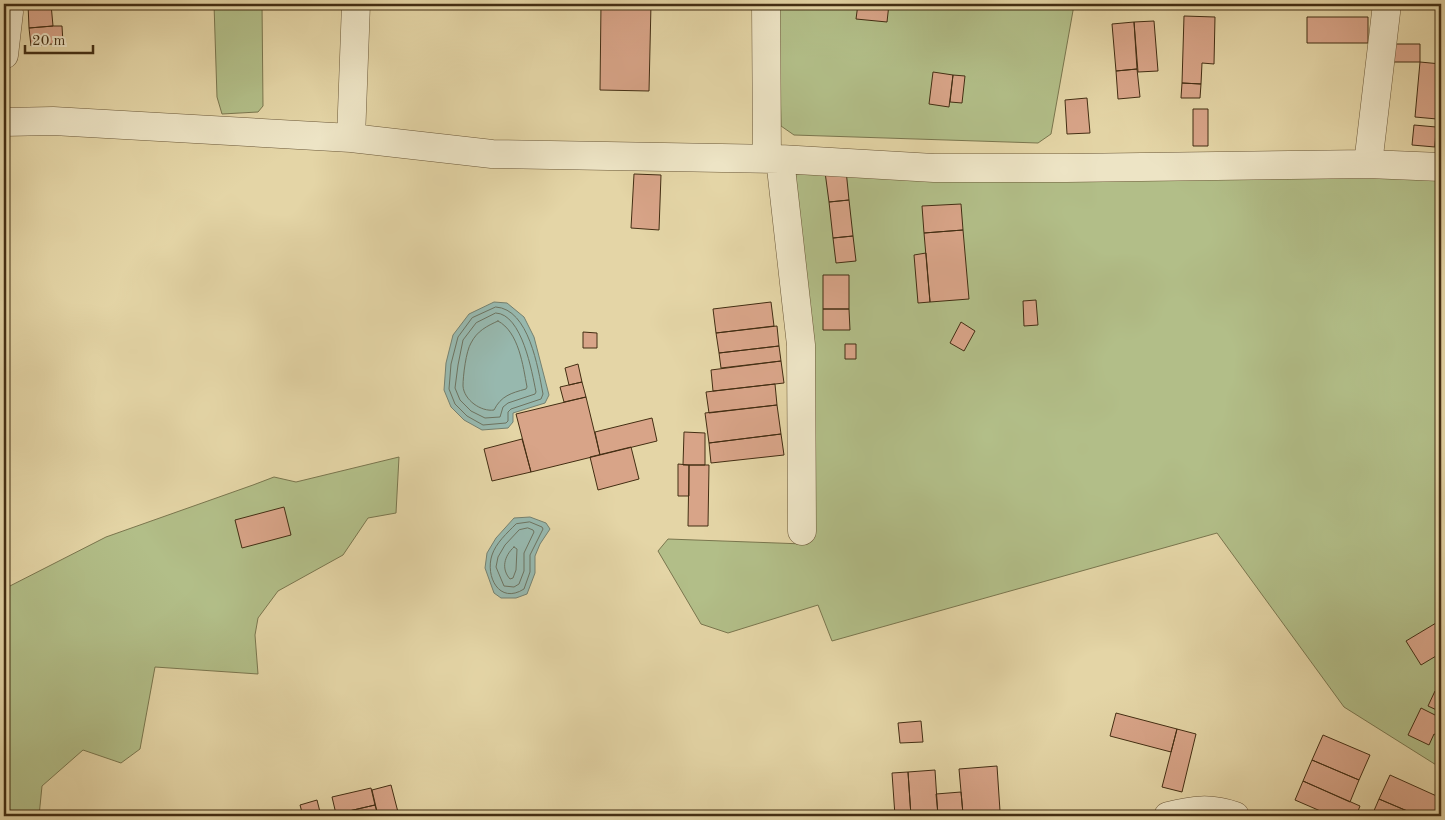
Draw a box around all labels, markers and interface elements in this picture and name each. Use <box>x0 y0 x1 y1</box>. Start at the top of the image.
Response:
scale bar <box>25 22 92 54</box>
text: 20 m <box>32 34 66 49</box>

